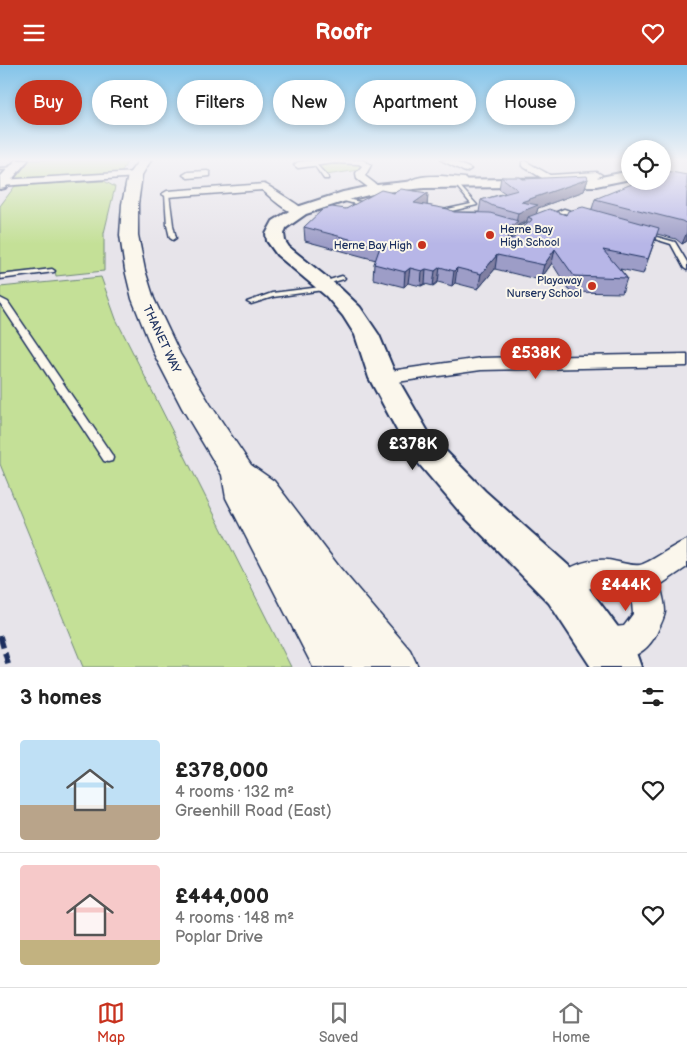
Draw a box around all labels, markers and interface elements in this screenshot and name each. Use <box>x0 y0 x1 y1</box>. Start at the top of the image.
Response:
icon: menu <box>20 19 48 47</box>
text: Roofr <box>315 19 372 46</box>
icon: heart <box>639 19 667 47</box>
chip: Buy <box>15 80 82 125</box>
chip: Rent <box>92 80 167 125</box>
chip: Filters <box>177 80 263 125</box>
chip: New <box>273 80 345 125</box>
chip: Apartment <box>355 80 476 125</box>
chip: House <box>486 80 575 125</box>
map controls <box>621 140 671 190</box>
button: locate <box>621 140 671 190</box>
place label: Herne Bay High School <box>500 223 559 249</box>
marker: Herne Bay High School <box>484 229 496 241</box>
place label: Herne Bay High <box>334 239 412 252</box>
marker: Herne Bay High <box>416 239 428 251</box>
place label: Playaway Nursery School <box>507 274 582 300</box>
marker: Playaway Nursery School <box>586 280 598 292</box>
street label: THANET WAY <box>139 303 184 377</box>
pin: £538K <box>501 337 571 380</box>
text: £538K <box>511 344 561 363</box>
pin: £378K <box>378 429 448 471</box>
text: £378K <box>389 435 437 454</box>
pin: £444K <box>591 569 661 612</box>
text: £444K <box>601 576 651 595</box>
icon: filters <box>639 683 667 711</box>
text: 3 homes <box>20 685 102 710</box>
text: £378,000 <box>175 758 268 783</box>
icon: home <box>60 760 120 820</box>
icon: heart <box>639 776 667 804</box>
text: 4 rooms · 132 m² <box>175 783 294 802</box>
text: Greenhill Road (East) <box>175 802 332 821</box>
text: £444,000 <box>175 884 269 909</box>
icon: home <box>60 885 120 945</box>
icon: heart <box>639 901 667 929</box>
text: 4 rooms · 148 m² <box>175 909 294 928</box>
text: Poplar Drive <box>175 928 263 947</box>
tab: Map <box>97 999 125 1046</box>
tab: Saved <box>319 999 358 1046</box>
tab: Home <box>552 999 590 1046</box>

